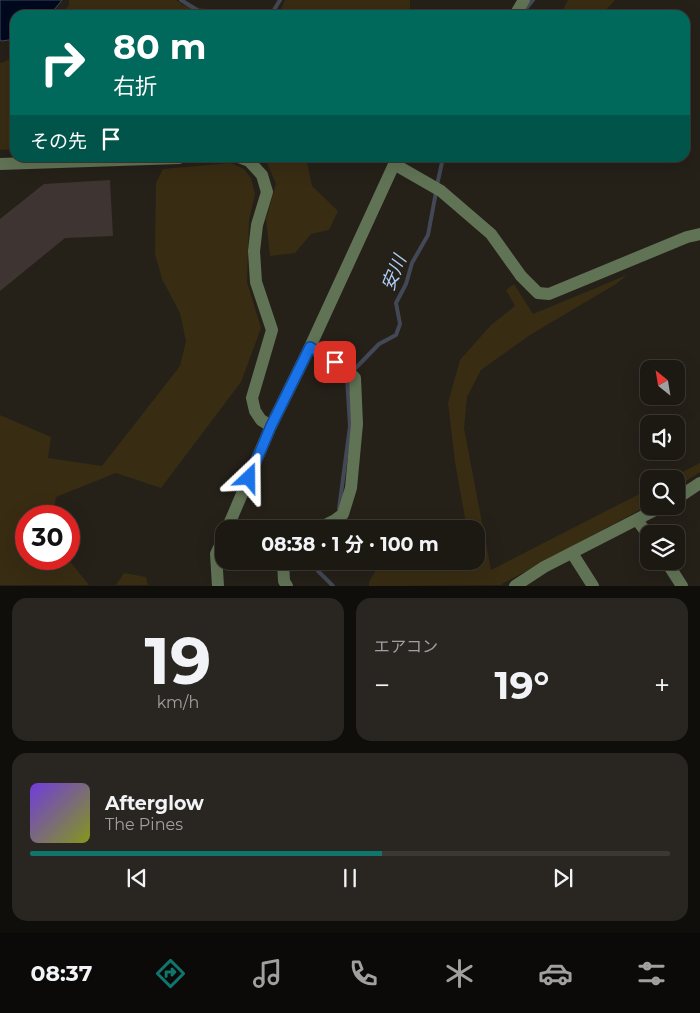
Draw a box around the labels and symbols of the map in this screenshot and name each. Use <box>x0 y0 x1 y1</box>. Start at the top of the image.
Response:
water label: 安川 <box>377 250 412 294</box>
pin <box>314 341 356 383</box>
north arrow <box>640 360 685 405</box>
position arrow <box>222 451 274 503</box>
speed limit sign: 30 <box>15 505 80 570</box>

